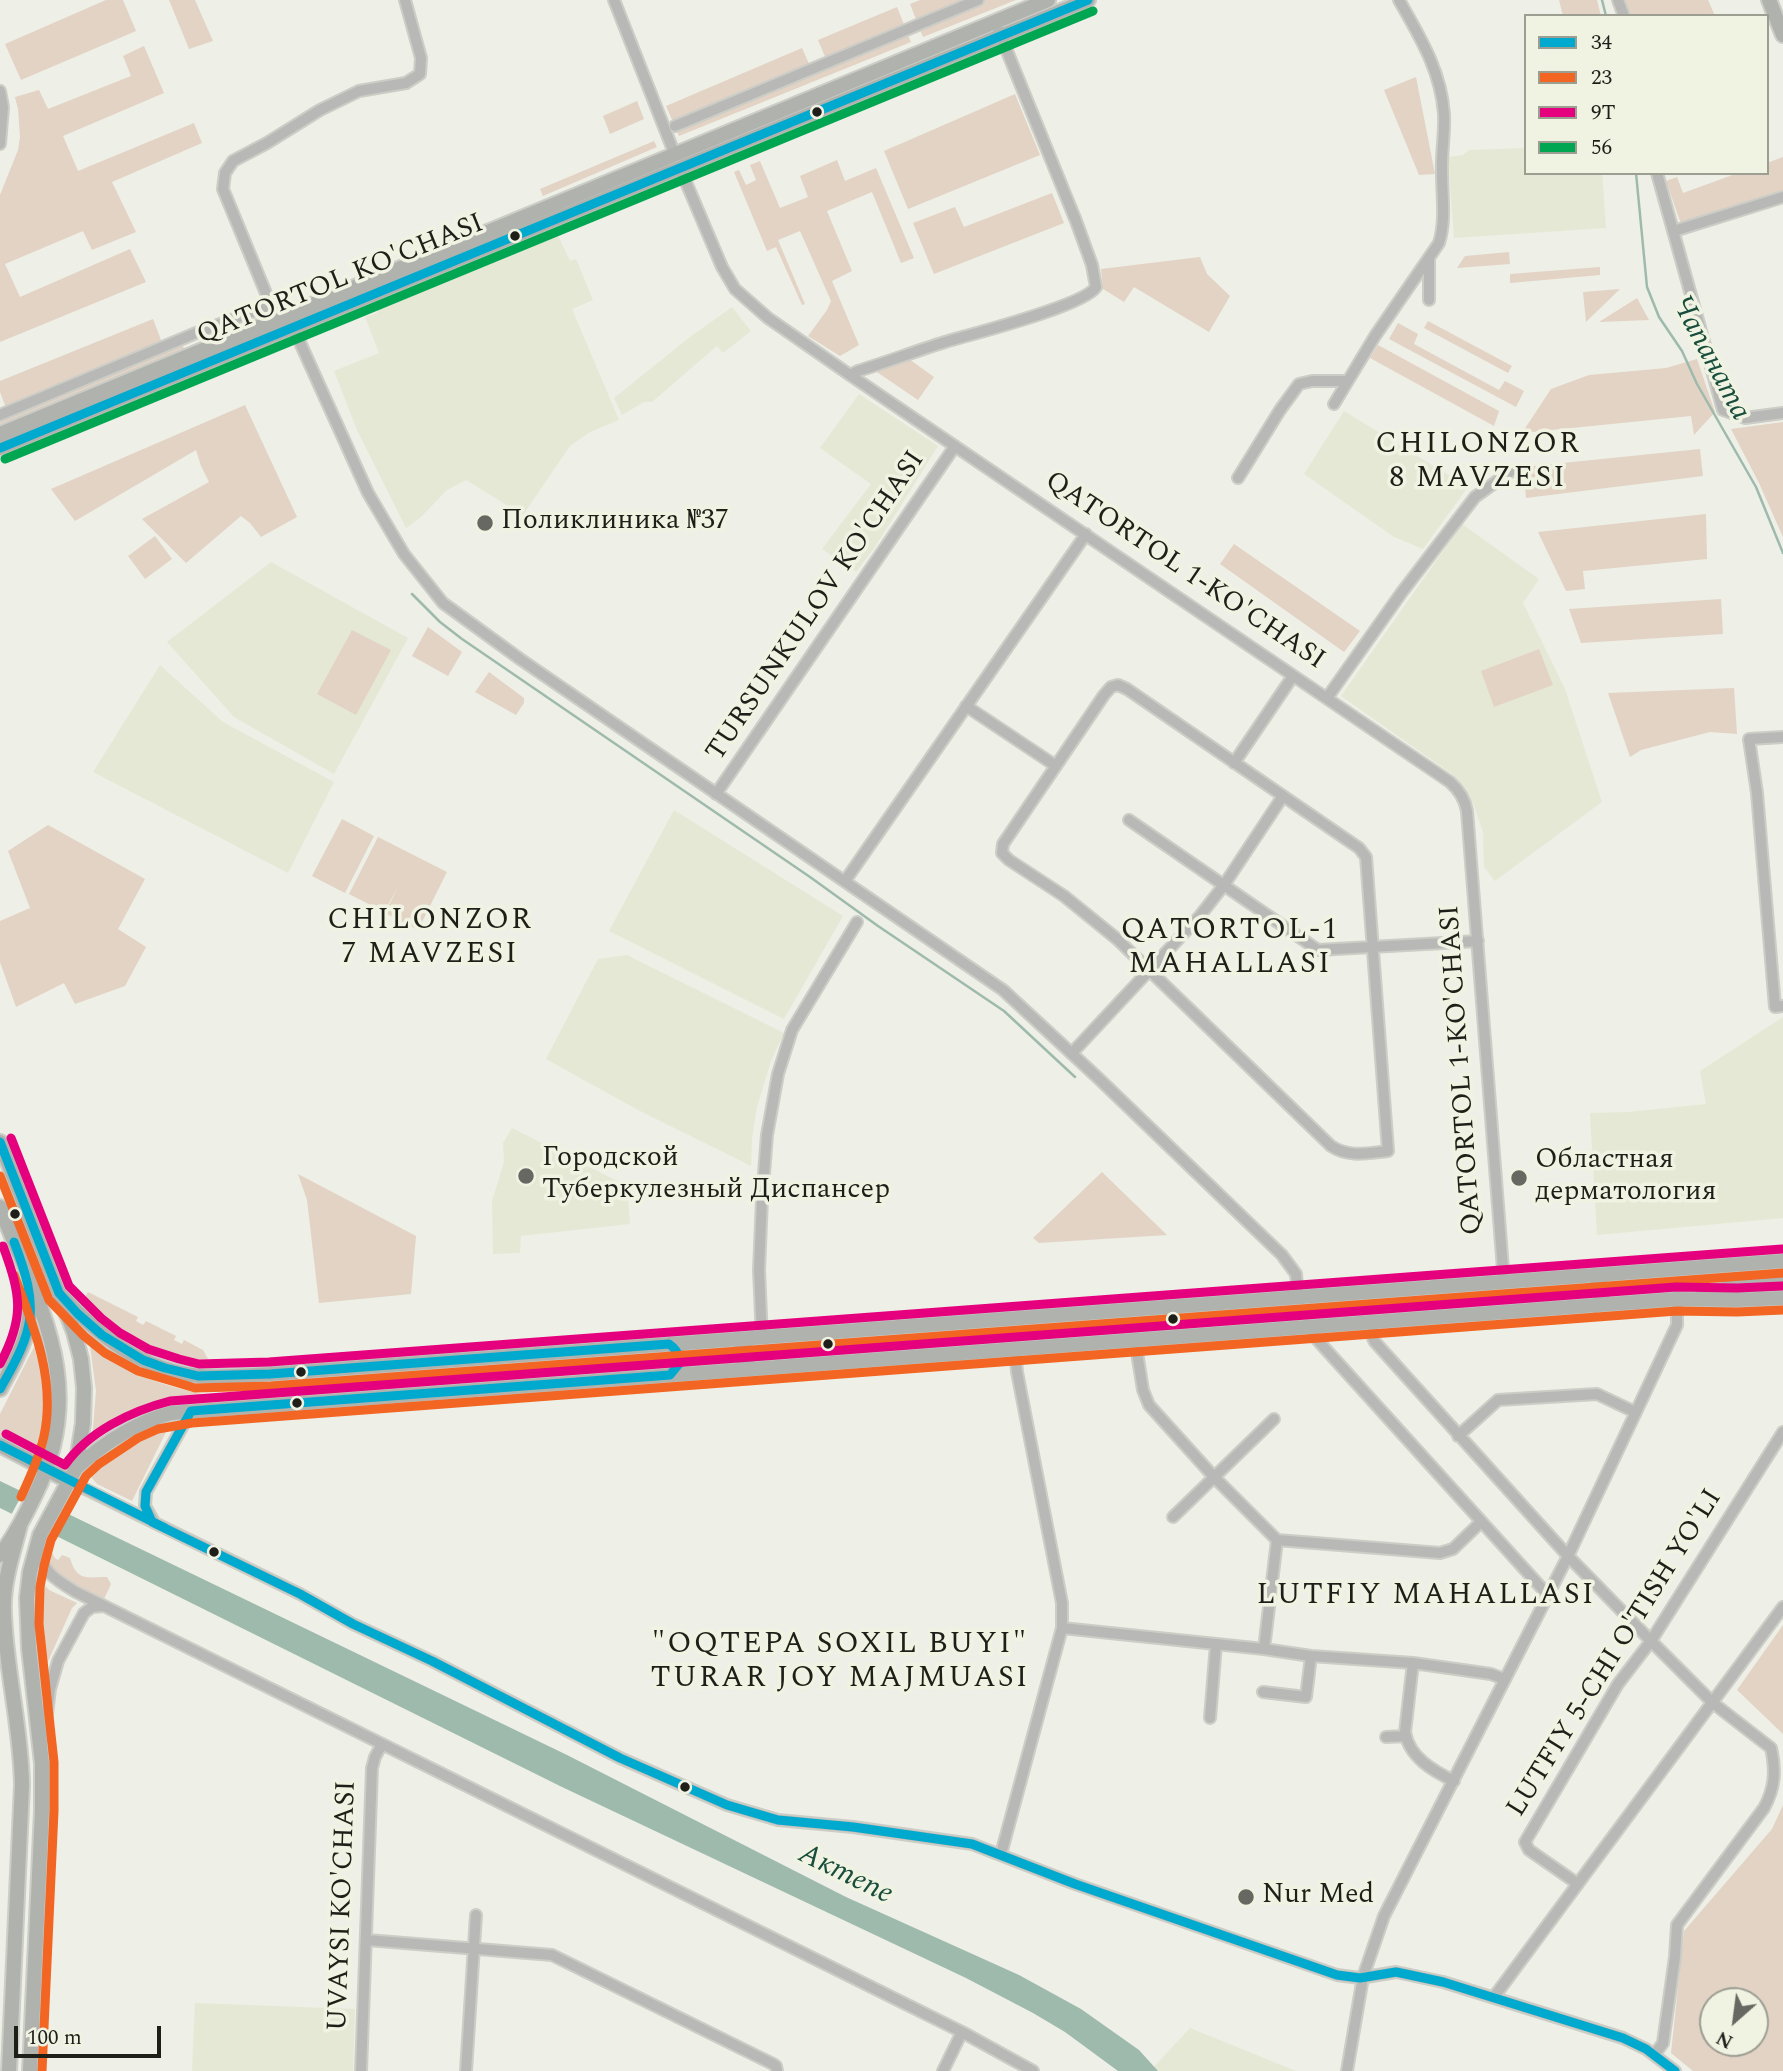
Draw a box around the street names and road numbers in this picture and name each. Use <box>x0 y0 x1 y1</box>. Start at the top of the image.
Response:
street label: QATORTOL KO'CHASI <box>193 208 489 354</box>
street label: TURSUNKULOV KO'CHASI <box>700 445 934 769</box>
street label: QATORTOL 1-KO'CHASI <box>1038 466 1330 678</box>
street label: QATORTOL 1-KO'CHASI <box>1435 904 1491 1236</box>
street label: LUTFIY 5-CHI O'TISH YO'LI <box>1501 1484 1731 1824</box>
street label: UVAYSI KO'CHASI <box>323 1780 365 2032</box>

